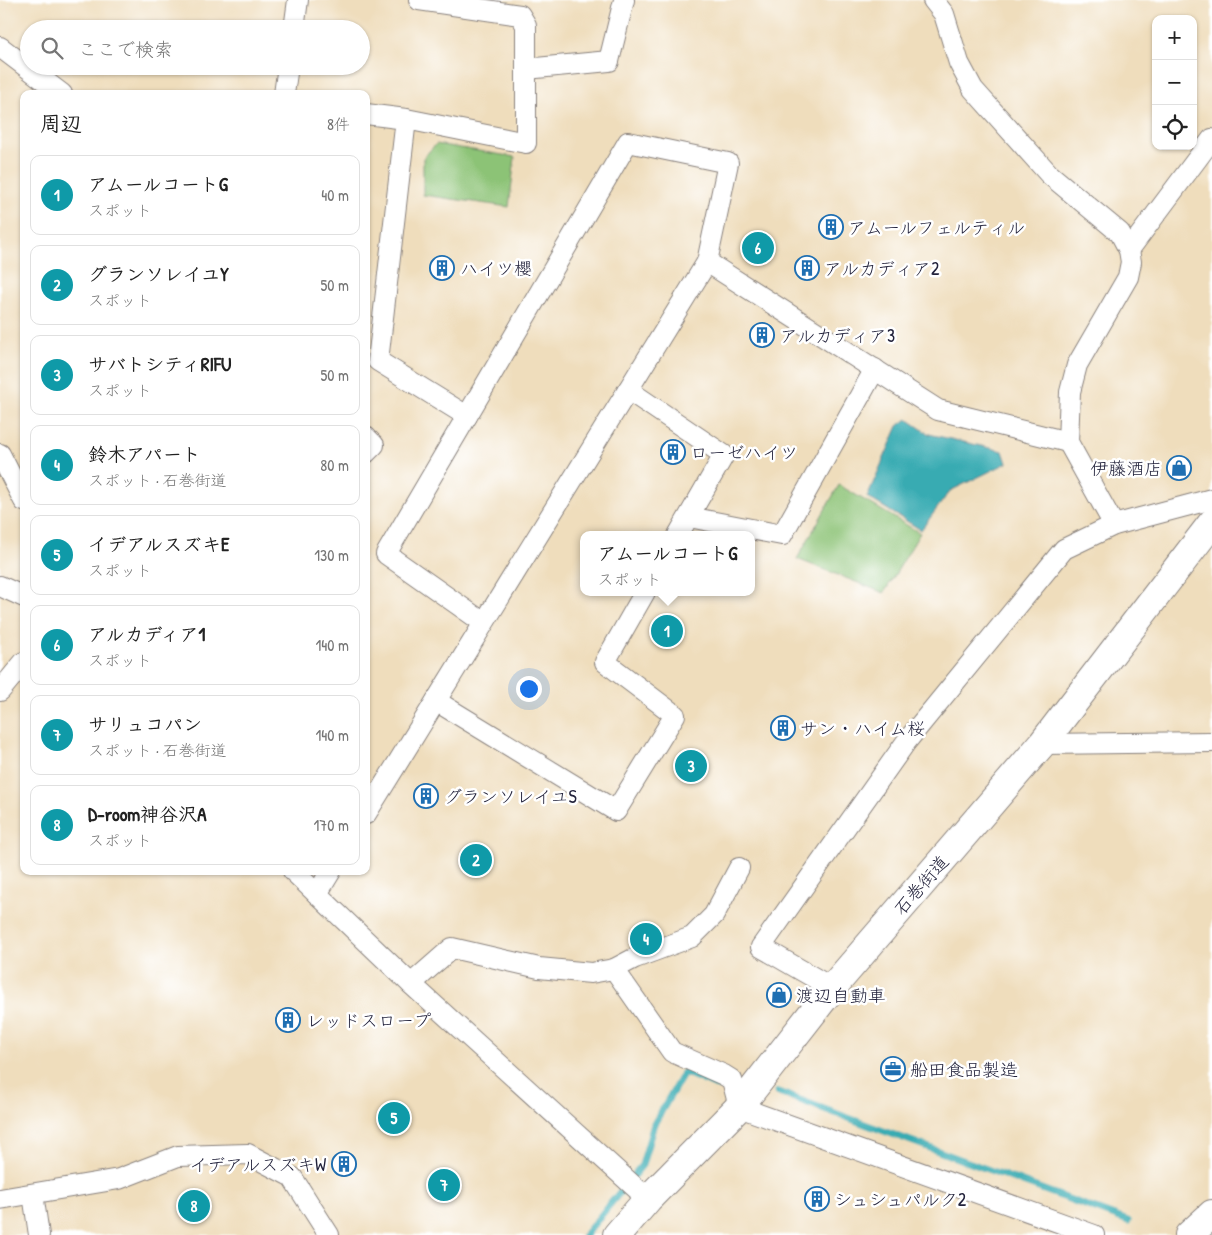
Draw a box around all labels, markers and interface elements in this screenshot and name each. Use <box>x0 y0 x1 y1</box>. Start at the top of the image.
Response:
map controls <box>1152 15 1197 150</box>
button: + <box>1152 15 1197 60</box>
search box <box>20 20 370 75</box>
icon: search <box>38 34 66 62</box>
text: ここで検索 <box>78 36 173 62</box>
button: − <box>1152 60 1197 105</box>
button: locate <box>1152 105 1197 150</box>
text: 周辺 <box>40 109 82 138</box>
text: 8件 <box>327 113 350 135</box>
text: アムールコートG <box>88 171 228 197</box>
text: 1 <box>54 184 60 206</box>
text: 40 m <box>321 184 349 206</box>
text: スポット <box>88 199 152 221</box>
building icon: アムールフェルティル <box>818 214 844 240</box>
place label: アムールフェルティル <box>848 215 1025 240</box>
pin: 6 <box>742 229 774 267</box>
building icon: ハイツ櫻 <box>429 255 455 281</box>
building icon: アルカディア2 <box>794 255 820 281</box>
place label: ハイツ櫻 <box>460 256 532 281</box>
place label: アルカディア2 <box>824 256 940 281</box>
text: グランソレイユY <box>88 261 229 287</box>
text: 2 <box>53 274 61 296</box>
text: 50 m <box>321 274 349 296</box>
text: スポット <box>88 289 152 311</box>
building icon: アルカディア3 <box>749 322 775 348</box>
place label: アルカディア3 <box>780 323 895 348</box>
text: サバトシティRIFU <box>88 351 232 377</box>
text: 3 <box>53 364 61 386</box>
text: 50 m <box>321 364 349 386</box>
text: スポット <box>88 379 152 401</box>
building icon: ローゼハイツ <box>660 439 686 465</box>
place label: ローゼハイツ <box>690 440 798 465</box>
text: 鈴木アパート <box>88 441 201 467</box>
text: 4 <box>54 454 60 476</box>
text: 80 m <box>320 454 349 476</box>
shop icon: 伊藤酒店 <box>1166 455 1192 481</box>
place label: 伊藤酒店 <box>1090 456 1162 481</box>
text: スポット · 石巻街道 <box>88 469 227 491</box>
text: イデアルスズキE <box>88 531 229 557</box>
popup <box>580 531 755 596</box>
text: アムールコートG <box>598 540 737 566</box>
text: 5 <box>54 544 60 566</box>
text: 130 m <box>314 544 349 566</box>
text: スポット <box>88 559 152 581</box>
text: スポット <box>598 568 662 590</box>
pin: 1 <box>651 612 683 650</box>
text: アルカディア1 <box>88 621 205 647</box>
text: 6 <box>54 634 60 656</box>
text: 140 m <box>315 634 349 656</box>
text: スポット <box>88 649 152 671</box>
your location <box>516 676 542 702</box>
text: サリュコパン <box>88 711 202 737</box>
building icon: サン・ハイム桜 <box>770 715 796 741</box>
place label: サン・ハイム桜 <box>800 716 925 741</box>
text: 7 <box>53 724 61 746</box>
text: 140 m <box>315 724 349 746</box>
text: スポット · 石巻街道 <box>88 739 227 761</box>
pin: 3 <box>675 747 707 785</box>
building icon: グランソレイユS <box>413 783 439 809</box>
place label: グランソレイユS <box>444 784 577 809</box>
text: D-room神谷沢A <box>88 801 207 827</box>
text: 8 <box>54 814 60 836</box>
text: 170 m <box>314 814 349 836</box>
text: スポット <box>88 829 152 851</box>
pin: 2 <box>460 841 492 879</box>
street label: 石巻街道 <box>888 850 954 920</box>
pin: 4 <box>630 920 662 958</box>
shop icon: 渡辺自動車 <box>766 982 792 1008</box>
place label: 渡辺自動車 <box>796 983 886 1008</box>
building icon: レッドスロープ <box>275 1007 301 1033</box>
place label: レッドスロープ <box>306 1008 431 1033</box>
office icon: 船田食品製造 <box>880 1056 906 1082</box>
place label: 船田食品製造 <box>910 1057 1018 1082</box>
pin: 5 <box>378 1099 410 1137</box>
building icon: イデアルスズキW <box>331 1151 357 1177</box>
place label: イデアルスズキW <box>189 1152 326 1177</box>
pin: 7 <box>428 1166 460 1204</box>
building icon: シュシュパルク2 <box>804 1186 830 1212</box>
pin: 8 <box>178 1187 210 1225</box>
place label: シュシュパルク2 <box>834 1187 967 1212</box>

